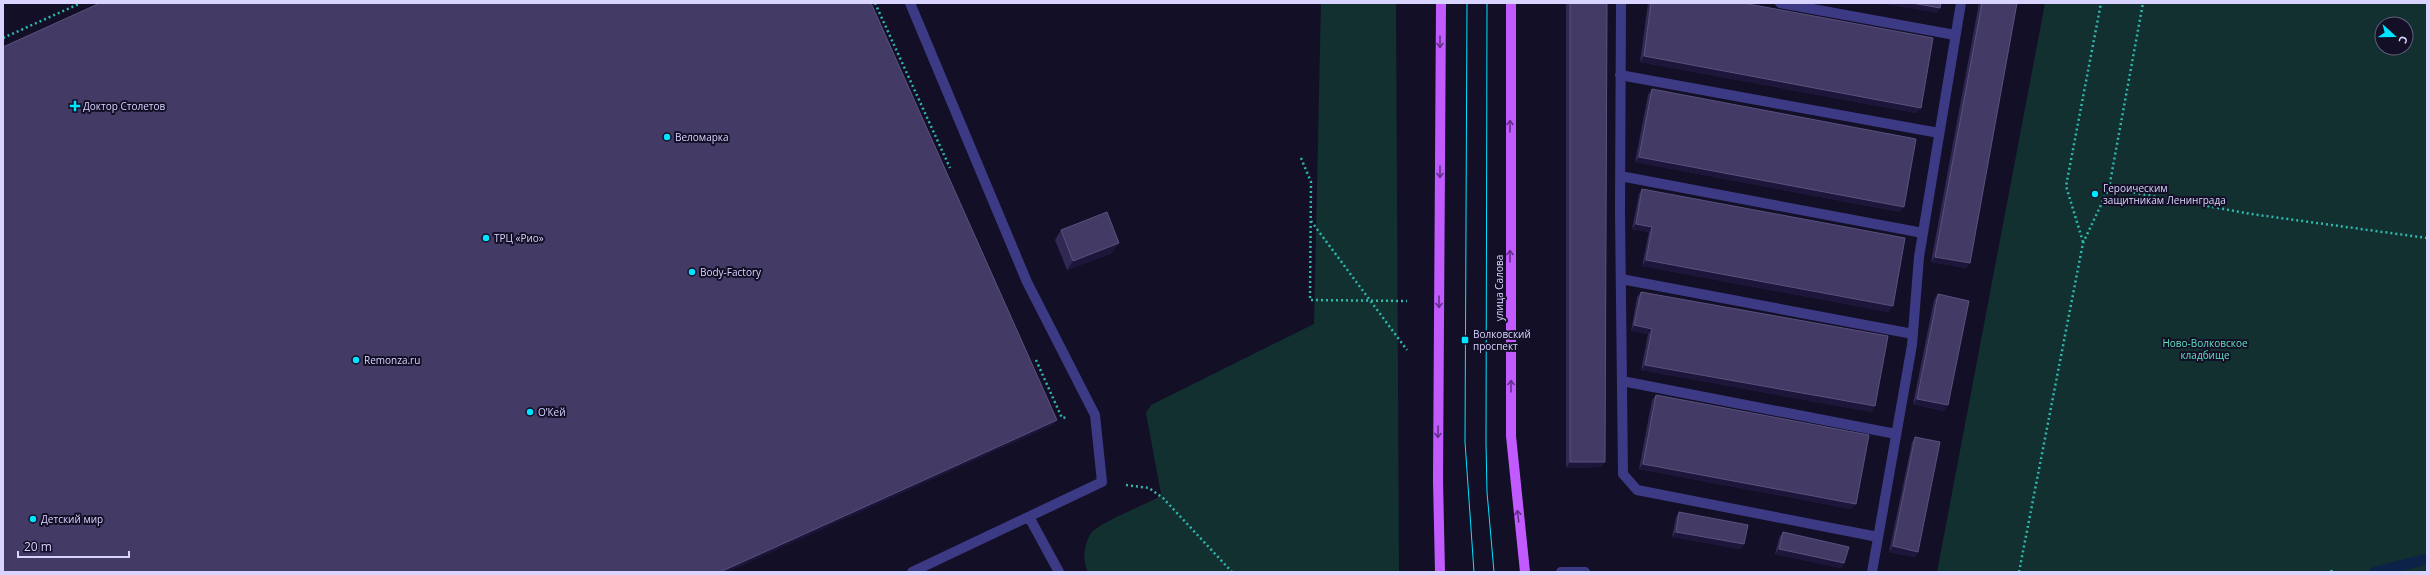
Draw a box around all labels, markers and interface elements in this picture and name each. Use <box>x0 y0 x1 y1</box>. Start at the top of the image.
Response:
north arrow <box>2374 16 2414 56</box>
text: С <box>2396 34 2412 46</box>
one-way arrow <box>1436 35 1444 48</box>
place label: Доктор Столетов <box>83 99 166 113</box>
marker: Доктор Столетов <box>70 101 80 111</box>
one-way arrow <box>1506 120 1514 133</box>
place label: Веломарка <box>675 130 729 144</box>
marker: Веломарка <box>662 132 672 142</box>
one-way arrow <box>1436 165 1444 178</box>
place label: Героическим защитникам Ленинграда <box>2103 181 2226 207</box>
marker: Героическим защитникам Ленинграда <box>2090 189 2100 199</box>
place label: ТРЦ «Рио» <box>494 231 544 245</box>
marker: ТРЦ «Рио» <box>481 233 491 243</box>
one-way arrow <box>1506 250 1514 263</box>
street label: улица Салова <box>1492 255 1506 321</box>
place label: Body-Factory <box>700 265 762 279</box>
marker: Body-Factory <box>687 267 697 277</box>
one-way arrow <box>1435 295 1443 308</box>
place label: Волковский проспект <box>1473 327 1531 353</box>
marker: Волковский проспект <box>1460 335 1470 345</box>
park label: Ново-Волковское кладбище <box>2162 336 2248 362</box>
place label: Remonza.ru <box>364 353 420 367</box>
marker: Remonza.ru <box>351 355 361 365</box>
one-way arrow <box>1507 380 1515 393</box>
place label: О’Кей <box>538 405 566 419</box>
marker: О’Кей <box>525 407 535 417</box>
one-way arrow <box>1434 425 1442 438</box>
one-way arrow <box>1514 510 1522 523</box>
place label: Детский мир <box>41 512 103 526</box>
marker: Детский мир <box>28 514 38 524</box>
scale bar <box>18 533 129 559</box>
text: 20 m <box>24 538 52 555</box>

